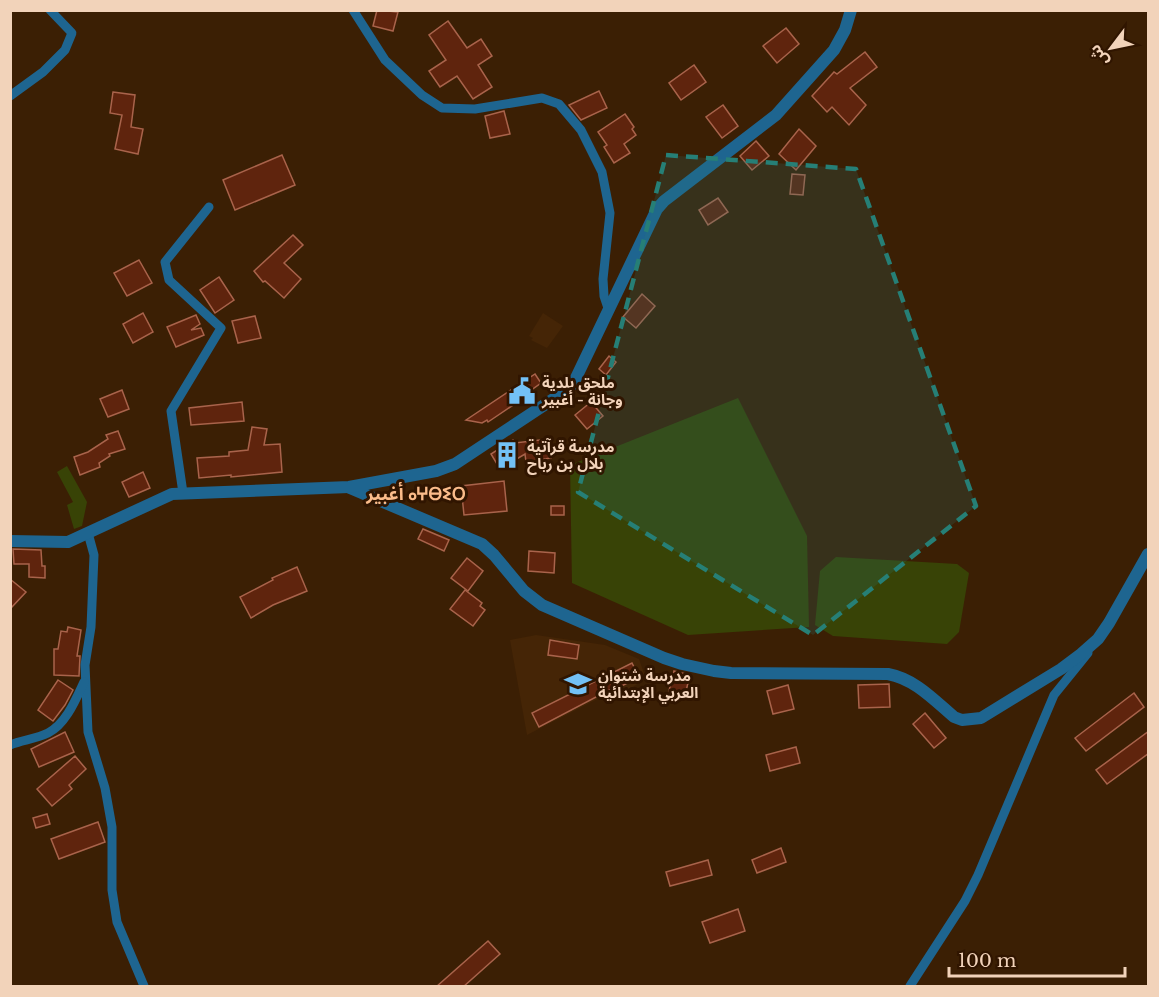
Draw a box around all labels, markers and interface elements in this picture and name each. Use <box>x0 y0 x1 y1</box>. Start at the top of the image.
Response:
north arrow <box>1081 18 1141 78</box>
text: ش <box>1084 41 1113 71</box>
place label: ملحق بلدية وجانة - أغبير <box>541 373 623 409</box>
public building icon: ملحق بلدية وجانة - أغبير <box>507 376 537 406</box>
place label: مدرسة قرآتية بلال بن رباح <box>527 437 614 475</box>
building icon: مدرسة قرآتية بلال بن رباح <box>492 440 522 470</box>
district label: أغبير ⴰⵖⴱⵉⵔ <box>365 481 466 505</box>
place label: مدرسة شتوان العربي الإبتدائية <box>598 666 698 704</box>
school or university icon: مدرسة شتوان العربي الإبتدائية <box>563 669 593 699</box>
scale bar <box>949 940 1124 978</box>
text: 100 m <box>958 950 1016 972</box>

